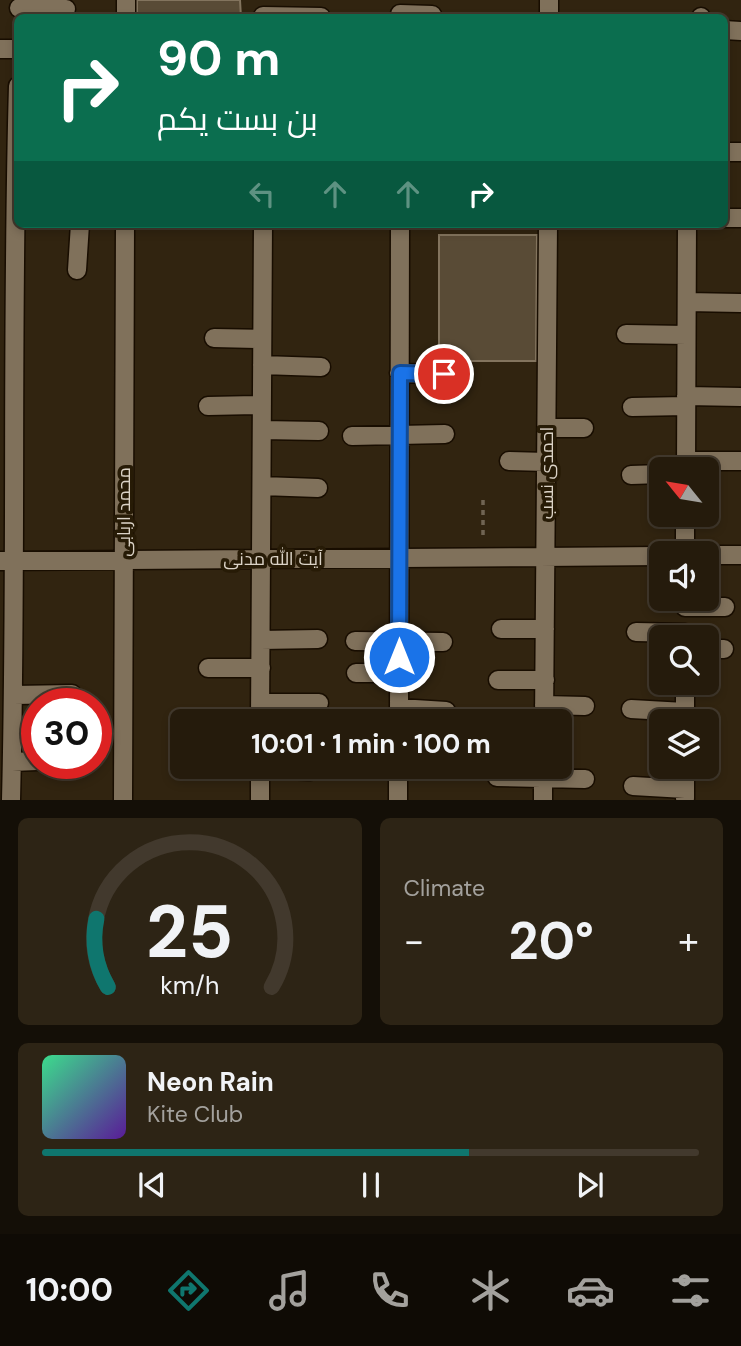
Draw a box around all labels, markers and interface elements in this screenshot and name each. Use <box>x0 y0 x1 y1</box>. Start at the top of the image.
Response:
text: 90 m <box>157 26 280 90</box>
icon: right <box>42 42 133 133</box>
text: بن بست یکم <box>157 98 318 140</box>
icon: left <box>243 175 281 213</box>
icon: ahead <box>316 175 354 213</box>
icon: ahead <box>389 175 427 213</box>
icon: right <box>462 175 500 213</box>
pin <box>414 344 474 404</box>
icon: arrive <box>425 355 463 393</box>
street label: احمدی نسب <box>535 427 559 519</box>
north arrow <box>649 457 719 527</box>
map controls <box>649 457 719 779</box>
street label: محمد اربابی <box>112 467 136 557</box>
button: sound <box>649 541 719 611</box>
street label: آیت‌ الله مدنی <box>223 547 323 571</box>
position arrow <box>362 620 436 694</box>
button: search <box>649 625 719 695</box>
speed limit sign: 30 <box>21 688 112 779</box>
button: layers <box>649 709 719 779</box>
text: 10:01 · 1 min · 100 m <box>251 727 491 761</box>
text: Climate <box>404 873 485 903</box>
text: 25 <box>146 886 233 981</box>
text: 20° <box>509 907 594 975</box>
text: − <box>404 916 424 966</box>
text: + <box>678 916 699 966</box>
text: km/h <box>160 969 219 1002</box>
text: Neon Rain <box>147 1065 274 1099</box>
text: Kite Club <box>147 1099 243 1129</box>
icon: previous <box>133 1166 171 1204</box>
icon: pause <box>352 1166 390 1204</box>
icon: next <box>571 1166 609 1204</box>
icon: directions <box>164 1266 213 1315</box>
icon: music <box>265 1266 314 1315</box>
icon: phone <box>365 1266 414 1315</box>
icon: climate <box>466 1266 515 1315</box>
icon: car <box>566 1266 615 1315</box>
icon: filters <box>666 1266 715 1315</box>
text: 10:00 <box>26 1269 113 1311</box>

